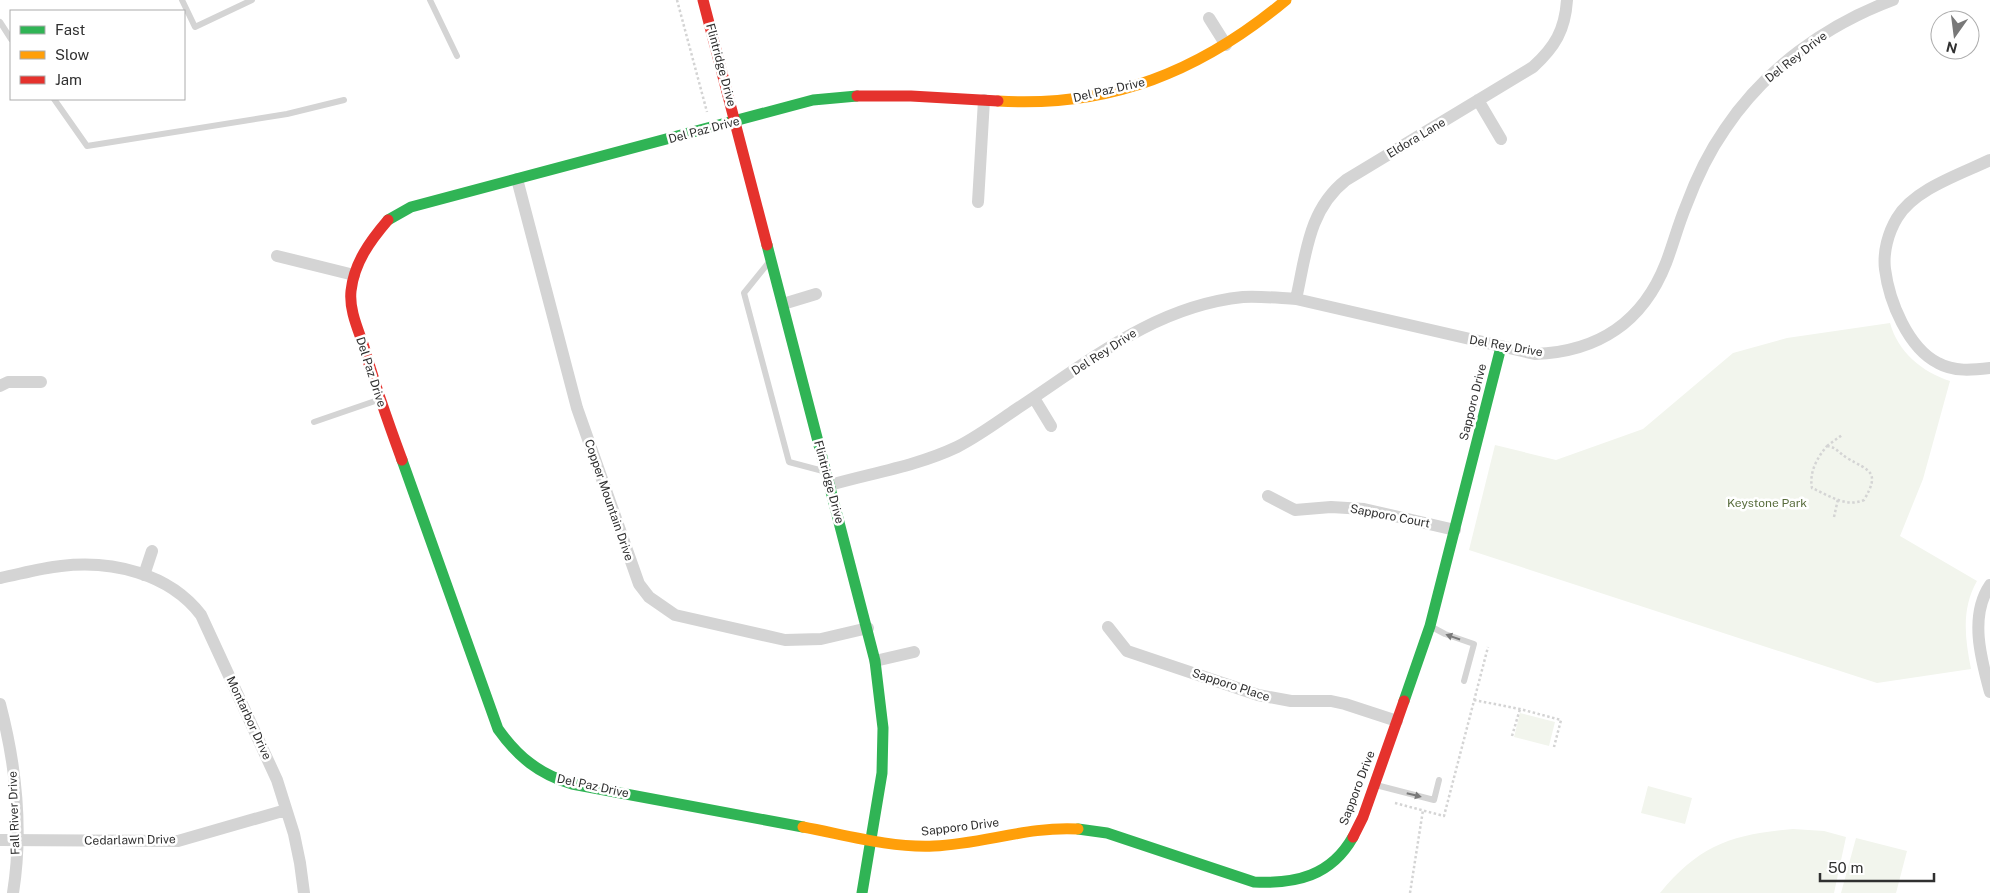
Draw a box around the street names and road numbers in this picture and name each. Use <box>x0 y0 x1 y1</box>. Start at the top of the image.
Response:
street label: Flintridge Drive <box>703 22 739 108</box>
street label: Del Rey Drive <box>1762 28 1830 85</box>
street label: Del Paz Drive <box>1072 75 1146 105</box>
street label: Del Paz Drive <box>667 114 741 146</box>
street label: Eldora Lane <box>1384 115 1448 161</box>
street label: Del Rey Drive <box>1069 326 1139 378</box>
street label: Del Rey Drive <box>1468 333 1544 359</box>
street label: Del Paz Drive <box>353 335 389 409</box>
street label: Sapporo Drive <box>1457 362 1489 442</box>
street label: Copper Mountain Drive <box>582 437 636 563</box>
street label: Flintridge Drive <box>811 439 847 525</box>
street label: Sapporo Court <box>1349 501 1431 531</box>
street label: Sapporo Place <box>1190 666 1272 704</box>
street label: Montarbor Drive <box>224 674 274 762</box>
street label: Sapporo Drive <box>1336 749 1378 827</box>
street label: Fall River Drive <box>6 771 22 855</box>
street label: Del Paz Drive <box>556 772 630 800</box>
street label: Sapporo Drive <box>920 815 1000 839</box>
street label: Cedarlawn Drive <box>84 832 176 848</box>

